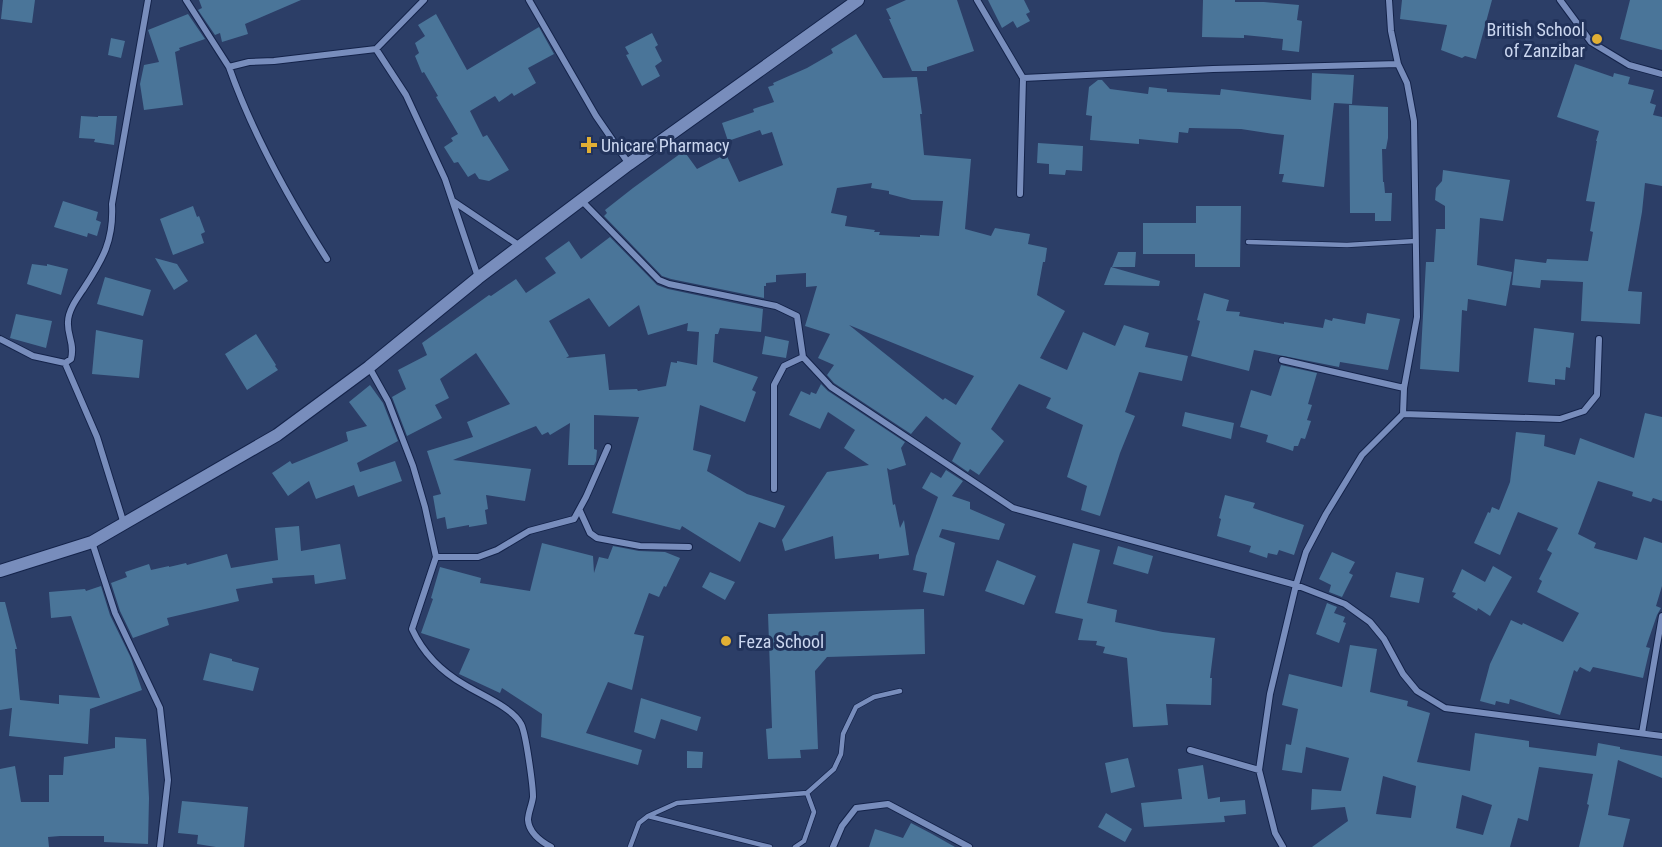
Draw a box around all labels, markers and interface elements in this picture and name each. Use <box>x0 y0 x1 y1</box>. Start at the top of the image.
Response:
place label: British School of Zanzibar <box>1487 19 1586 61</box>
marker: British School of Zanzibar <box>1590 32 1604 46</box>
place label: Unicare Pharmacy <box>601 135 730 156</box>
marker: Unicare Pharmacy <box>582 138 596 152</box>
place label: Feza School <box>738 631 824 652</box>
marker: Feza School <box>719 634 733 648</box>

